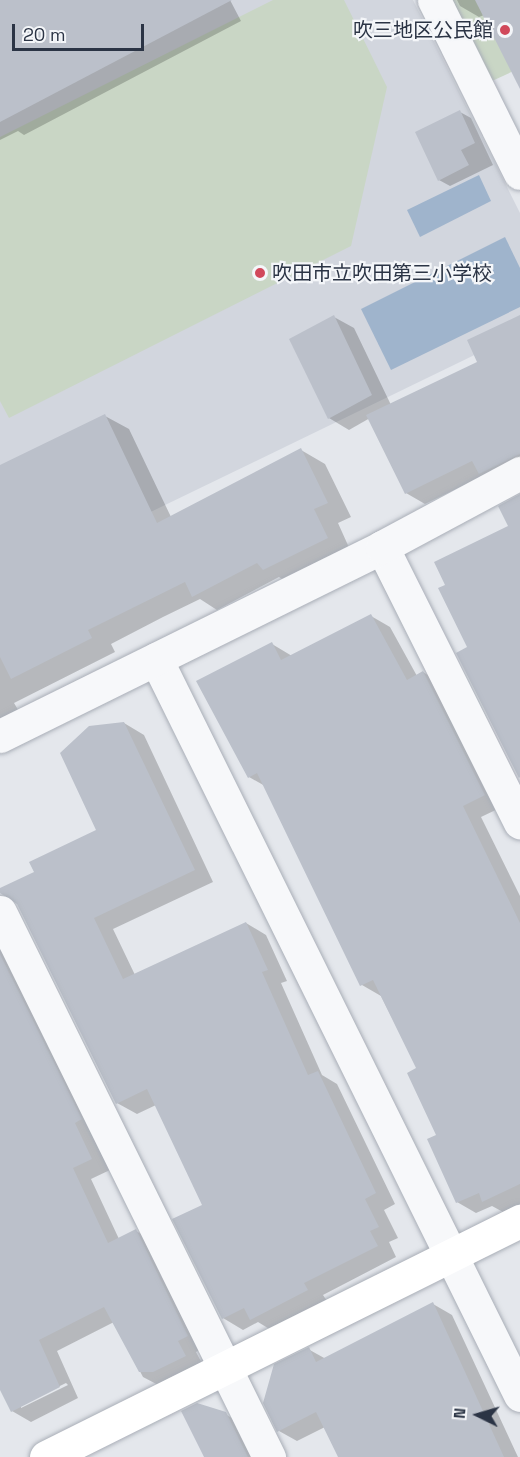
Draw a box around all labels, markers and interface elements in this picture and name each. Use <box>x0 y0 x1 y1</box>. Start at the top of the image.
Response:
scale bar <box>15 12 147 50</box>
place label: 吹三地区公民館 <box>353 18 493 42</box>
text: 20 m <box>23 23 66 46</box>
marker: 吹三地区公民館 <box>498 23 512 37</box>
place label: 吹田市立吹田第三小学校 <box>272 261 492 285</box>
marker: 吹田市立吹田第三小学校 <box>253 266 267 280</box>
north arrow <box>448 1385 508 1445</box>
text: N <box>449 1407 470 1420</box>

